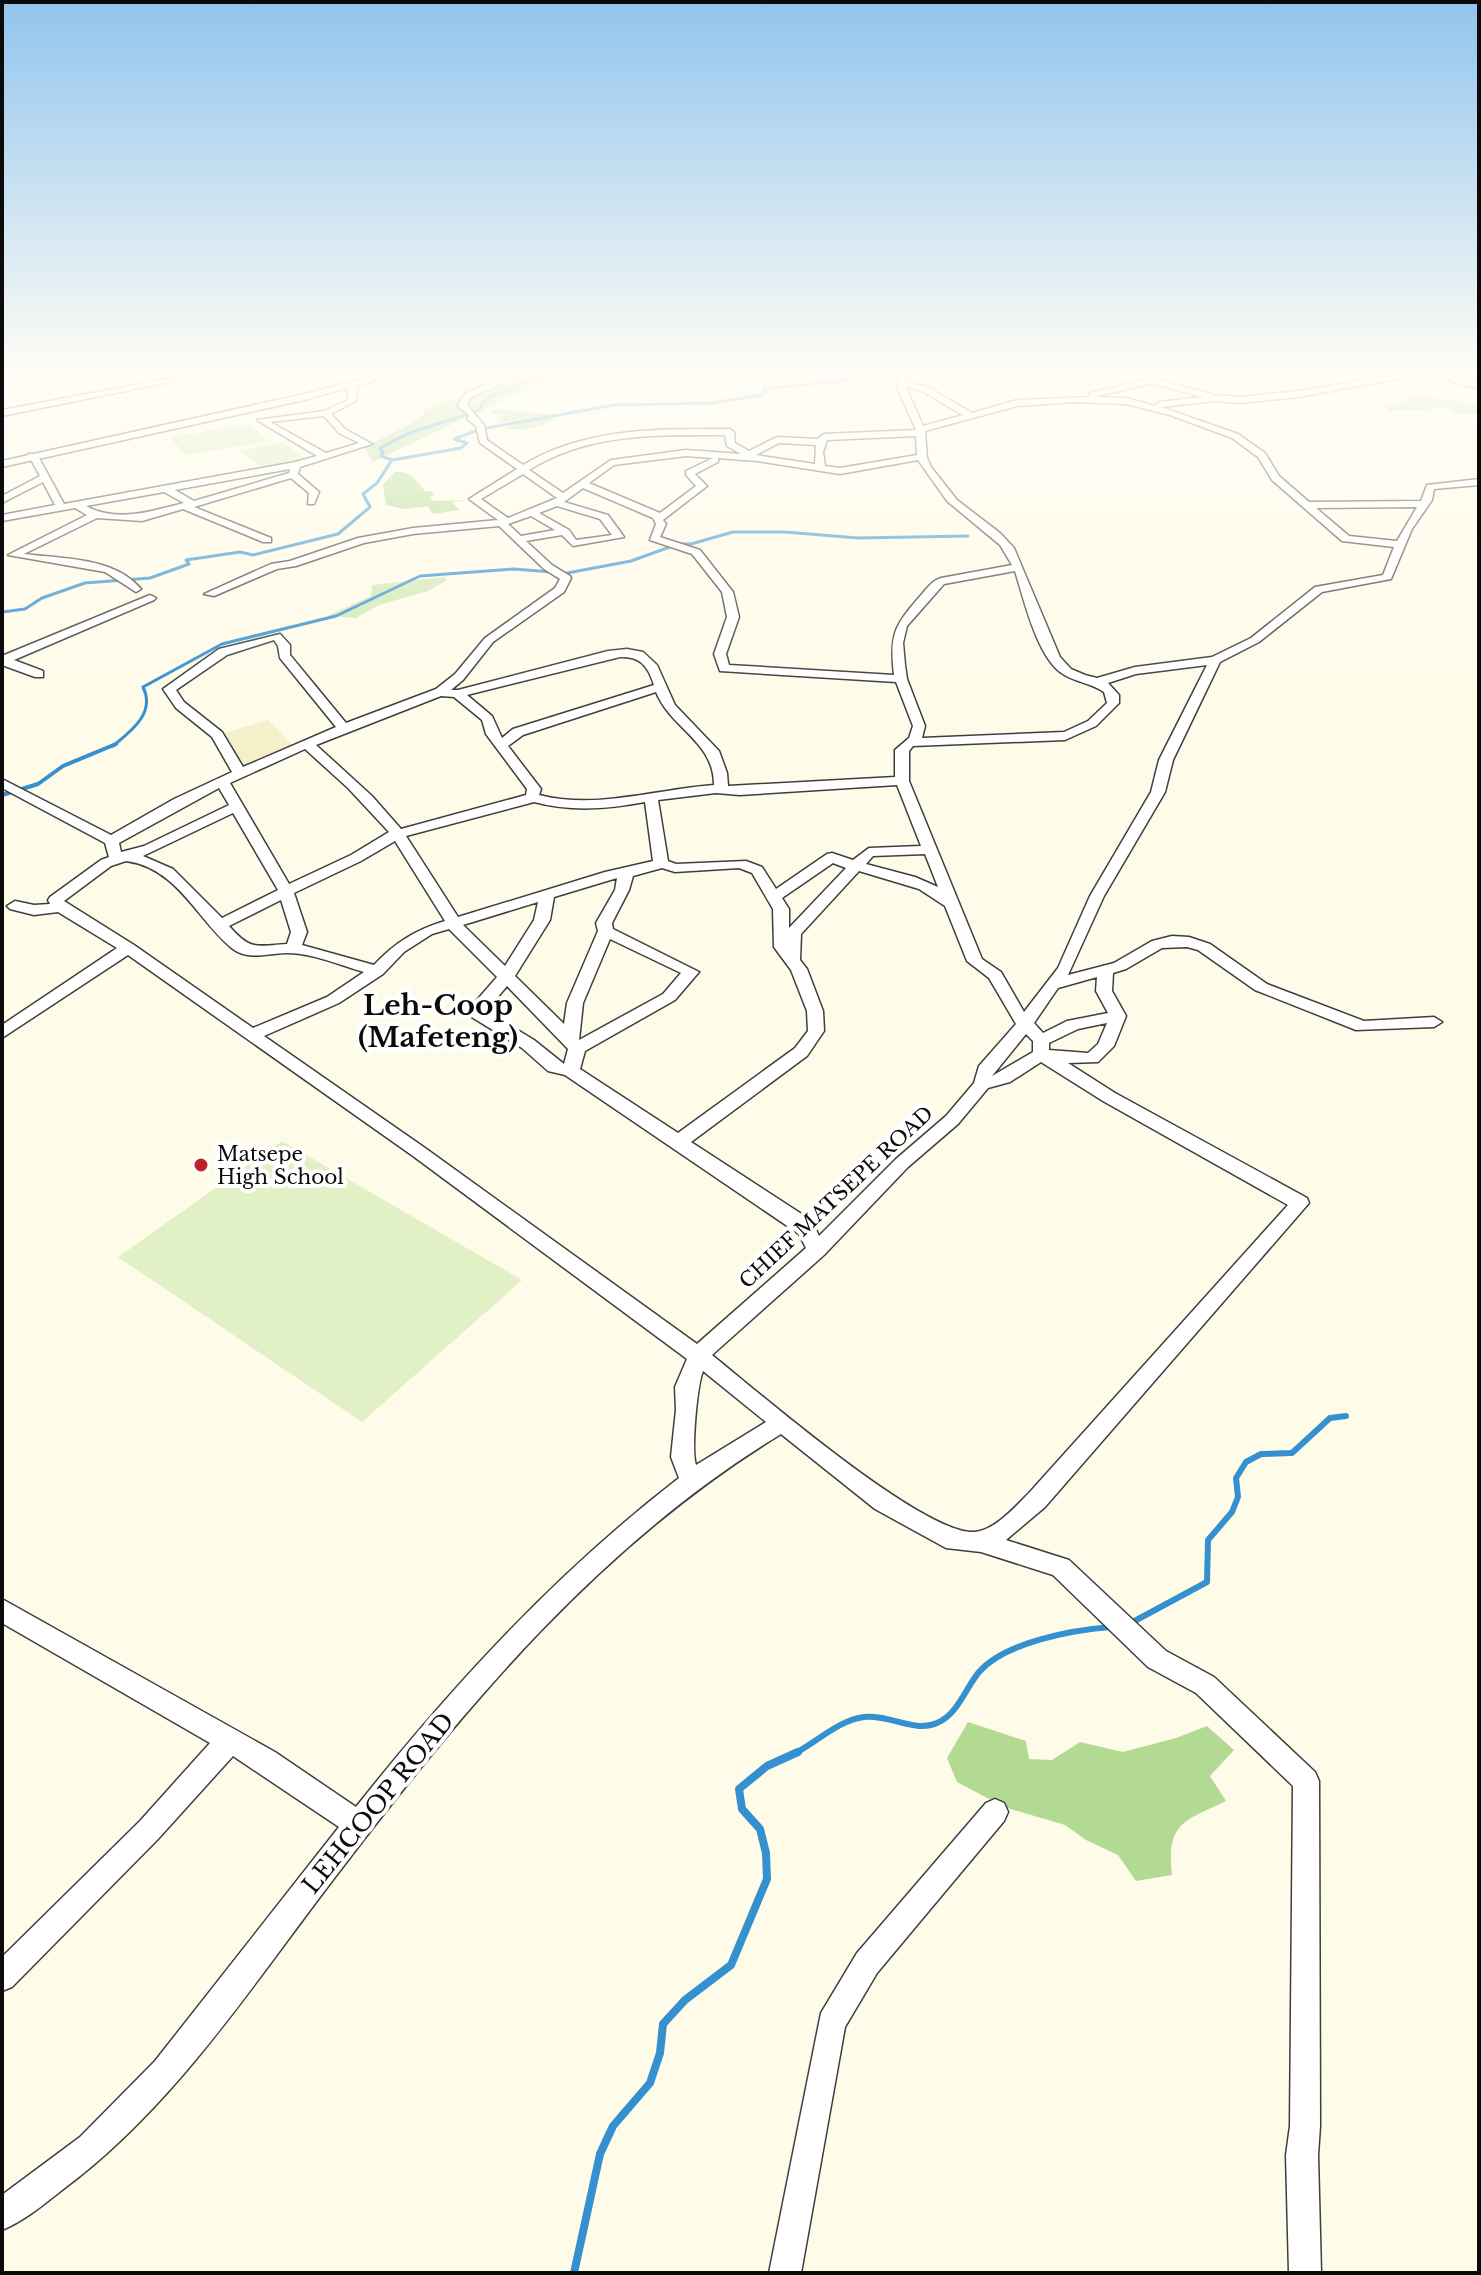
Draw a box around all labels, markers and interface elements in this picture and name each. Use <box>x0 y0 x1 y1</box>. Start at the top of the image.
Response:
district label: Leh-Coop (Mafeteng) <box>358 988 518 1055</box>
street label: CHIEF MATSEPE ROAD <box>734 1101 938 1293</box>
place label: Matsepe High School <box>217 1142 344 1189</box>
marker: Matsepe High School <box>192 1156 210 1174</box>
street label: LEHCOOP ROAD <box>296 1707 460 1899</box>

